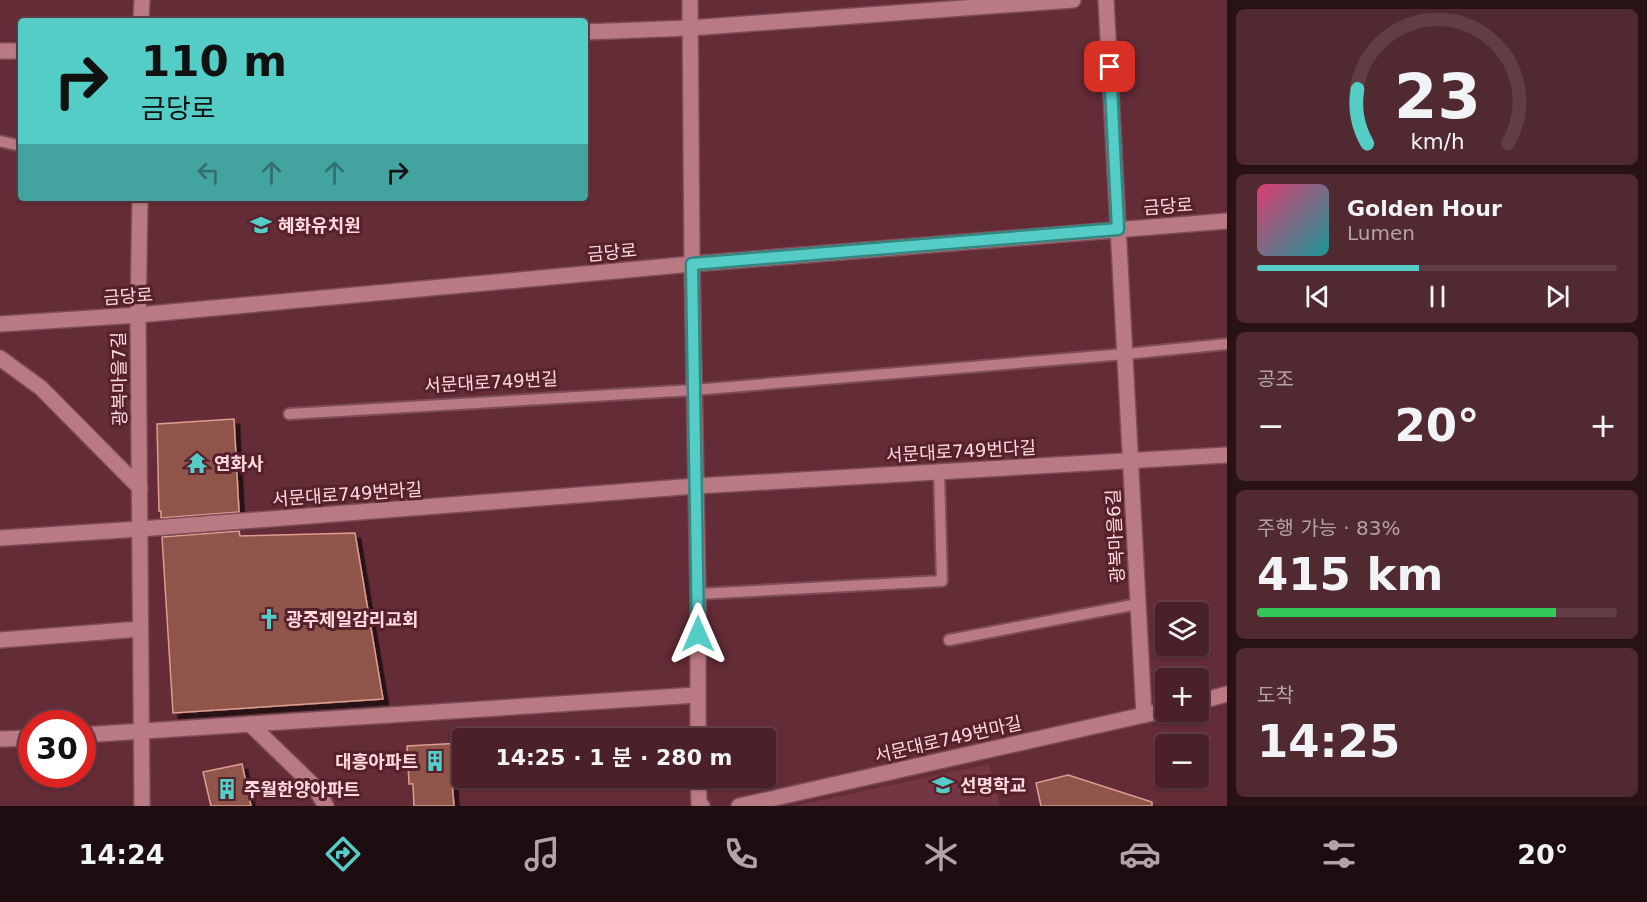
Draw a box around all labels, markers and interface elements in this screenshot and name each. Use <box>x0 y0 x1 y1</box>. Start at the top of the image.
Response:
text: 110 m <box>141 37 287 86</box>
pin <box>1084 41 1135 92</box>
icon: right <box>42 42 120 120</box>
icon: arrive <box>1093 50 1126 83</box>
text: 23 <box>1394 60 1480 133</box>
text: 금당로 <box>141 93 216 124</box>
text: km/h <box>1410 129 1464 154</box>
icon: left <box>192 156 225 189</box>
icon: ahead <box>255 156 288 189</box>
icon: ahead <box>318 156 351 189</box>
icon: right <box>381 156 414 189</box>
street label: 금당로 <box>1142 194 1194 218</box>
text: Golden Hour <box>1347 196 1502 221</box>
school or university icon: 혜화유치원 <box>249 213 273 237</box>
place label: 혜화유치원 <box>278 215 361 236</box>
text: Lumen <box>1347 221 1415 245</box>
street label: 금당로 <box>586 239 638 265</box>
icon: previous <box>1301 280 1334 313</box>
icon: pause <box>1421 280 1454 313</box>
icon: next <box>1541 280 1574 313</box>
street label: 금당로 <box>102 284 154 308</box>
street label: 광복마을7길 <box>108 332 130 426</box>
text: 공조 <box>1257 367 1294 391</box>
street label: 서문대로749번길 <box>424 368 558 396</box>
text: 20° <box>1394 399 1480 452</box>
text: − <box>1257 406 1285 445</box>
text: + <box>1589 406 1617 445</box>
street label: 서문대로749번다길 <box>885 437 1037 465</box>
temple icon: 연화사 <box>185 451 209 475</box>
place label: 연화사 <box>214 453 264 474</box>
street label: 서문대로749번라길 <box>271 478 423 510</box>
street label: 광복마을6길 <box>1102 488 1128 584</box>
text: 주행 가능 · 83% <box>1257 516 1400 540</box>
text: 415 km <box>1257 548 1443 601</box>
position arrow <box>666 602 730 666</box>
map controls <box>1155 602 1209 788</box>
button: layers <box>1155 602 1209 656</box>
church icon: 광주제일감리교회 <box>257 607 281 631</box>
place label: 광주제일감리교회 <box>286 609 418 630</box>
button: + <box>1155 668 1209 722</box>
text: 도착 <box>1257 683 1294 707</box>
speed limit sign: 30 <box>18 710 96 788</box>
street label: 서문대로749번마길 <box>872 712 1024 766</box>
text: 14:25 <box>1257 715 1400 768</box>
button: − <box>1155 734 1209 788</box>
text: 14:25 · 1 분 · 280 m <box>495 745 733 770</box>
building icon: 대흥아파트 <box>423 749 447 773</box>
place label: 대흥아파트 <box>335 751 418 772</box>
school or university icon: 선명학교 <box>931 773 955 797</box>
place label: 선명학교 <box>960 775 1026 796</box>
building icon: 주월한양아파트 <box>215 777 239 801</box>
place label: 주월한양아파트 <box>244 779 360 800</box>
icon: directions <box>322 833 364 875</box>
icon: music <box>521 833 563 875</box>
icon: phone <box>720 833 762 875</box>
icon: climate <box>920 833 962 875</box>
icon: car <box>1119 833 1161 875</box>
icon: filters <box>1318 833 1360 875</box>
text: 14:24 <box>79 839 165 870</box>
text: 20° <box>1517 839 1568 870</box>

